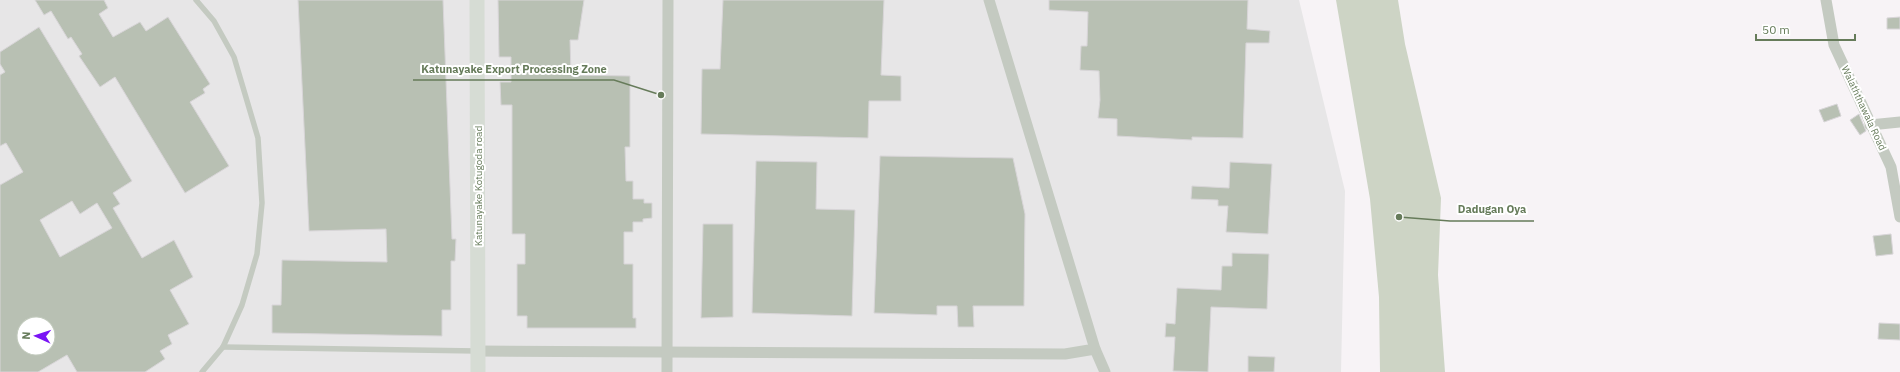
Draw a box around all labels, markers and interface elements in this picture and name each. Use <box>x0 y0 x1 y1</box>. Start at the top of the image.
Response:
scale bar <box>1756 16 1855 42</box>
text: 50 m <box>1762 22 1790 37</box>
callout: Katunayake Export Processing Zone <box>413 57 614 80</box>
text: Katunayake Export Processing Zone <box>421 62 607 76</box>
street label: Walaththawala Road <box>1839 63 1889 153</box>
street label: Katunayake Kotugoda road <box>472 126 485 246</box>
callout: Dadugan Oya <box>1450 198 1534 221</box>
text: Dadugan Oya <box>1458 202 1526 216</box>
north arrow <box>16 316 56 356</box>
text: N <box>19 331 33 340</box>

